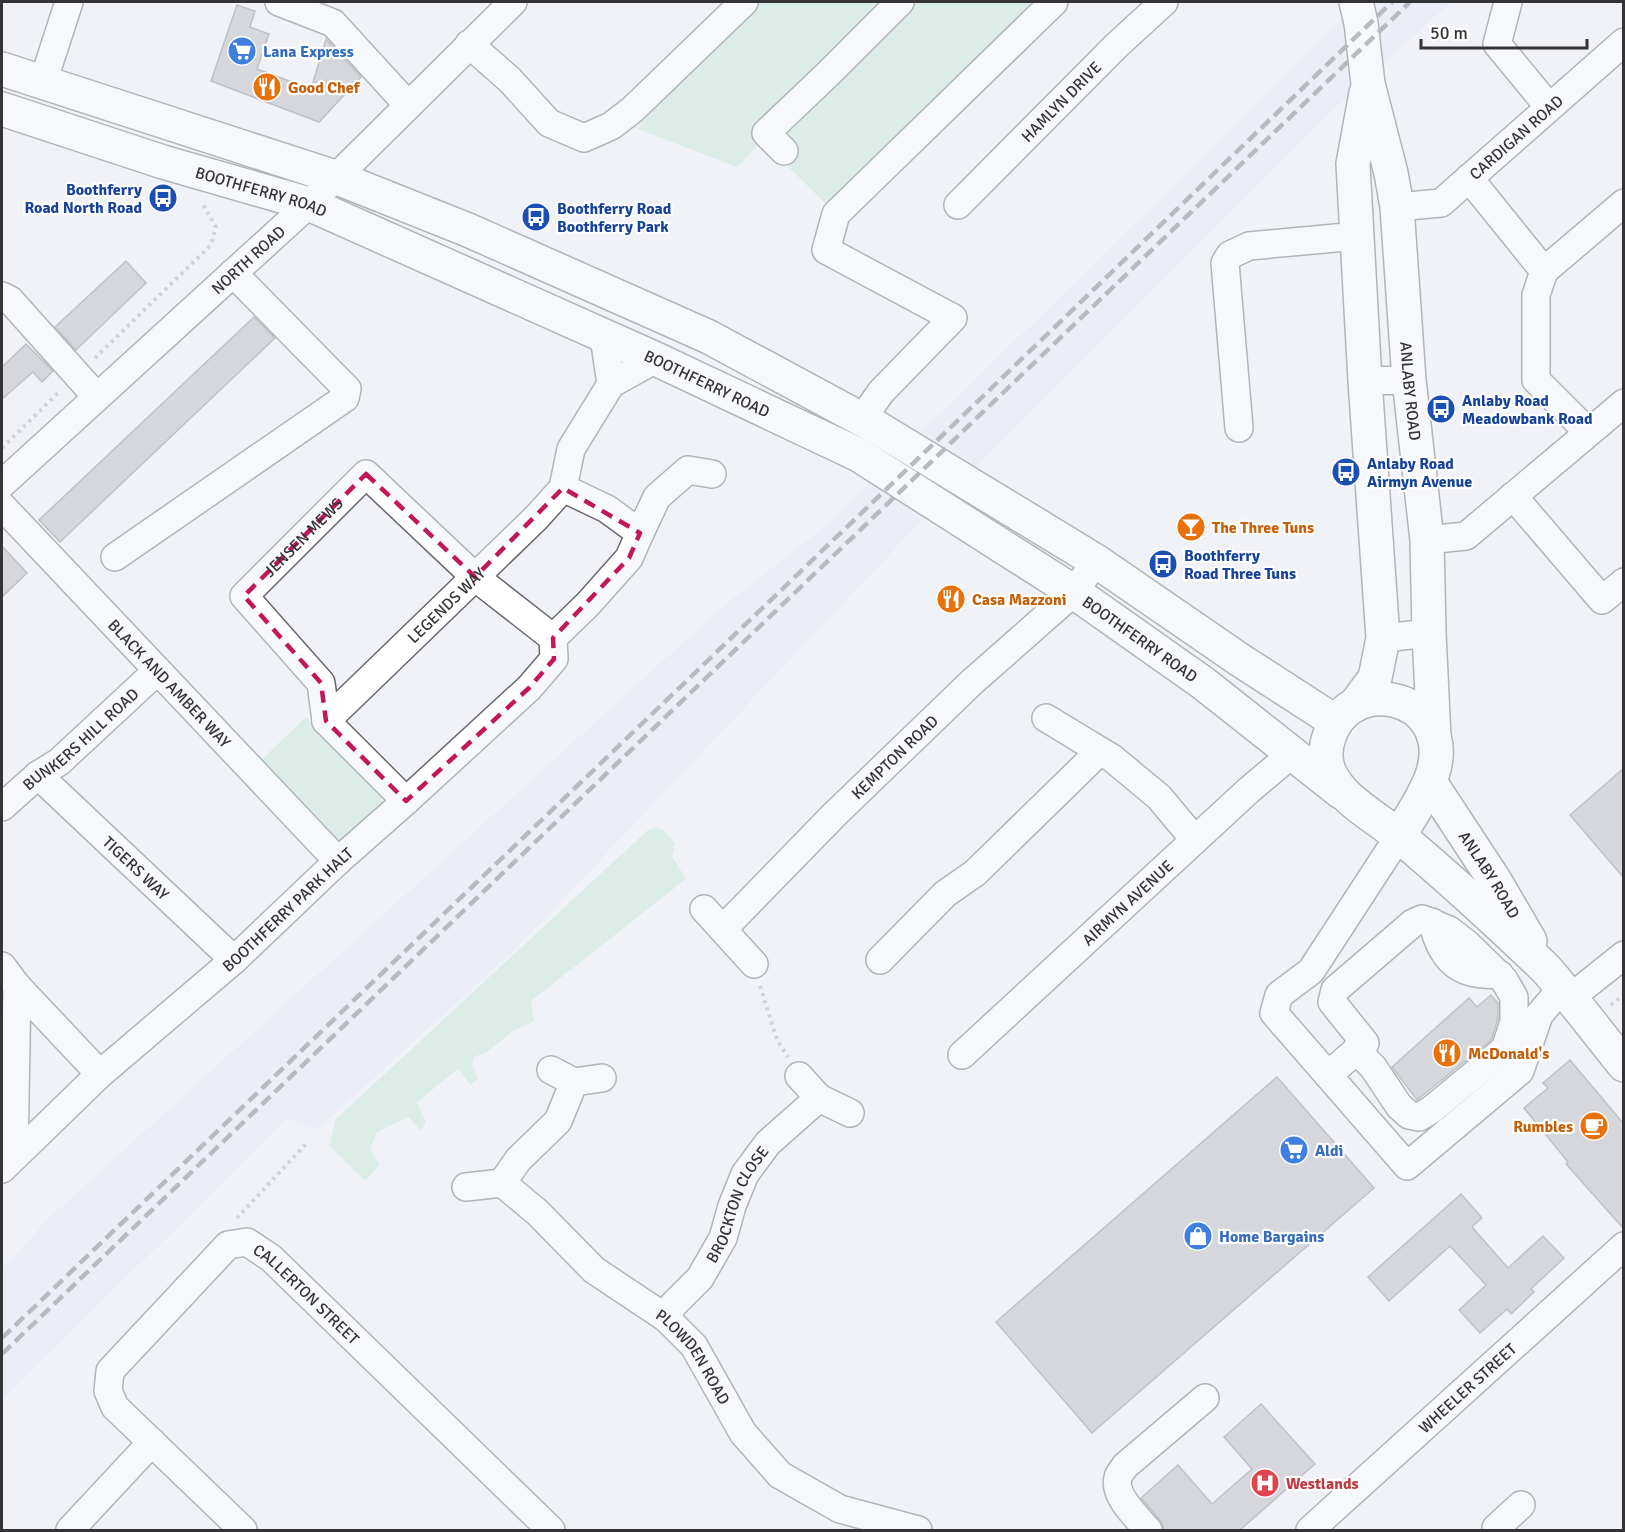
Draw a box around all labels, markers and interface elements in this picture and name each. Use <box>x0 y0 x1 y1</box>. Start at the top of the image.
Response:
scale bar <box>1421 12 1588 50</box>
text: 50 m <box>1430 22 1468 44</box>
supermarket icon: Lana Express <box>226 35 258 67</box>
place label: Lana Express <box>263 42 354 62</box>
street label: HAMLYN DRIVE <box>1017 58 1106 147</box>
restaurant icon: Good Chef <box>251 71 283 103</box>
place label: Good Chef <box>288 78 361 98</box>
street label: CARDIGAN ROAD <box>1466 91 1568 184</box>
street label: BOOTHFERRY ROAD <box>193 163 330 222</box>
place label: Boothferry Road North Road <box>24 180 142 218</box>
bus stop icon: Boothferry Road North Road <box>147 182 179 214</box>
place label: Boothferry Road Boothferry Park <box>557 199 672 237</box>
bus stop icon: Boothferry Road Boothferry Park <box>520 201 552 233</box>
street label: NORTH ROAD <box>208 222 290 299</box>
street label: ANLABY ROAD <box>1395 341 1425 442</box>
street label: BOOTHFERRY ROAD <box>641 346 773 422</box>
place label: Anlaby Road Meadowbank Road <box>1462 391 1593 429</box>
bus stop icon: Anlaby Road Meadowbank Road <box>1425 393 1457 425</box>
place label: Anlaby Road Airmyn Avenue <box>1367 454 1472 492</box>
bus stop icon: Anlaby Road Airmyn Avenue <box>1330 456 1362 488</box>
street label: JENSEN MEWS <box>260 494 348 581</box>
bar icon: The Three Tuns <box>1175 511 1207 543</box>
place label: The Three Tuns <box>1212 518 1314 538</box>
place label: Boothferry Road Three Tuns <box>1184 546 1296 584</box>
bus stop icon: Boothferry Road Three Tuns <box>1147 548 1179 580</box>
street label: LEGENDS WAY <box>404 564 490 648</box>
restaurant icon: Casa Mazzoni <box>935 583 967 615</box>
place label: Casa Mazzoni <box>972 590 1066 610</box>
street label: BOOTHFERRY ROAD <box>1078 592 1201 687</box>
street label: BLACK AND AMBER WAY <box>103 615 235 752</box>
street label: BUNKERS HILL ROAD <box>19 684 143 795</box>
street label: KEMPTON ROAD <box>848 711 943 804</box>
street label: ANLABY ROAD <box>1454 827 1524 922</box>
street label: TIGERS WAY <box>98 832 173 905</box>
street label: BOOTHFERRY PARK HALT <box>219 843 358 977</box>
street label: AIRMYN AVENUE <box>1078 856 1178 950</box>
restaurant icon: McDonald's <box>1431 1037 1463 1069</box>
place label: McDonald's <box>1468 1044 1549 1064</box>
cafe icon: Rumbles <box>1578 1110 1610 1142</box>
place label: Rumbles <box>1513 1117 1573 1137</box>
supermarket icon: Aldi <box>1278 1134 1310 1166</box>
place label: Aldi <box>1315 1141 1343 1161</box>
street label: BROCKTON CLOSE <box>702 1142 773 1267</box>
shop icon: Home Bargains <box>1182 1220 1214 1252</box>
place label: Home Bargains <box>1219 1227 1324 1247</box>
street label: CALLERTON STREET <box>249 1240 363 1349</box>
street label: PLOWDEN ROAD <box>652 1305 734 1408</box>
street label: WHEELER STREET <box>1415 1339 1521 1438</box>
hospital icon: Westlands <box>1249 1467 1281 1499</box>
place label: Westlands <box>1286 1474 1359 1494</box>

